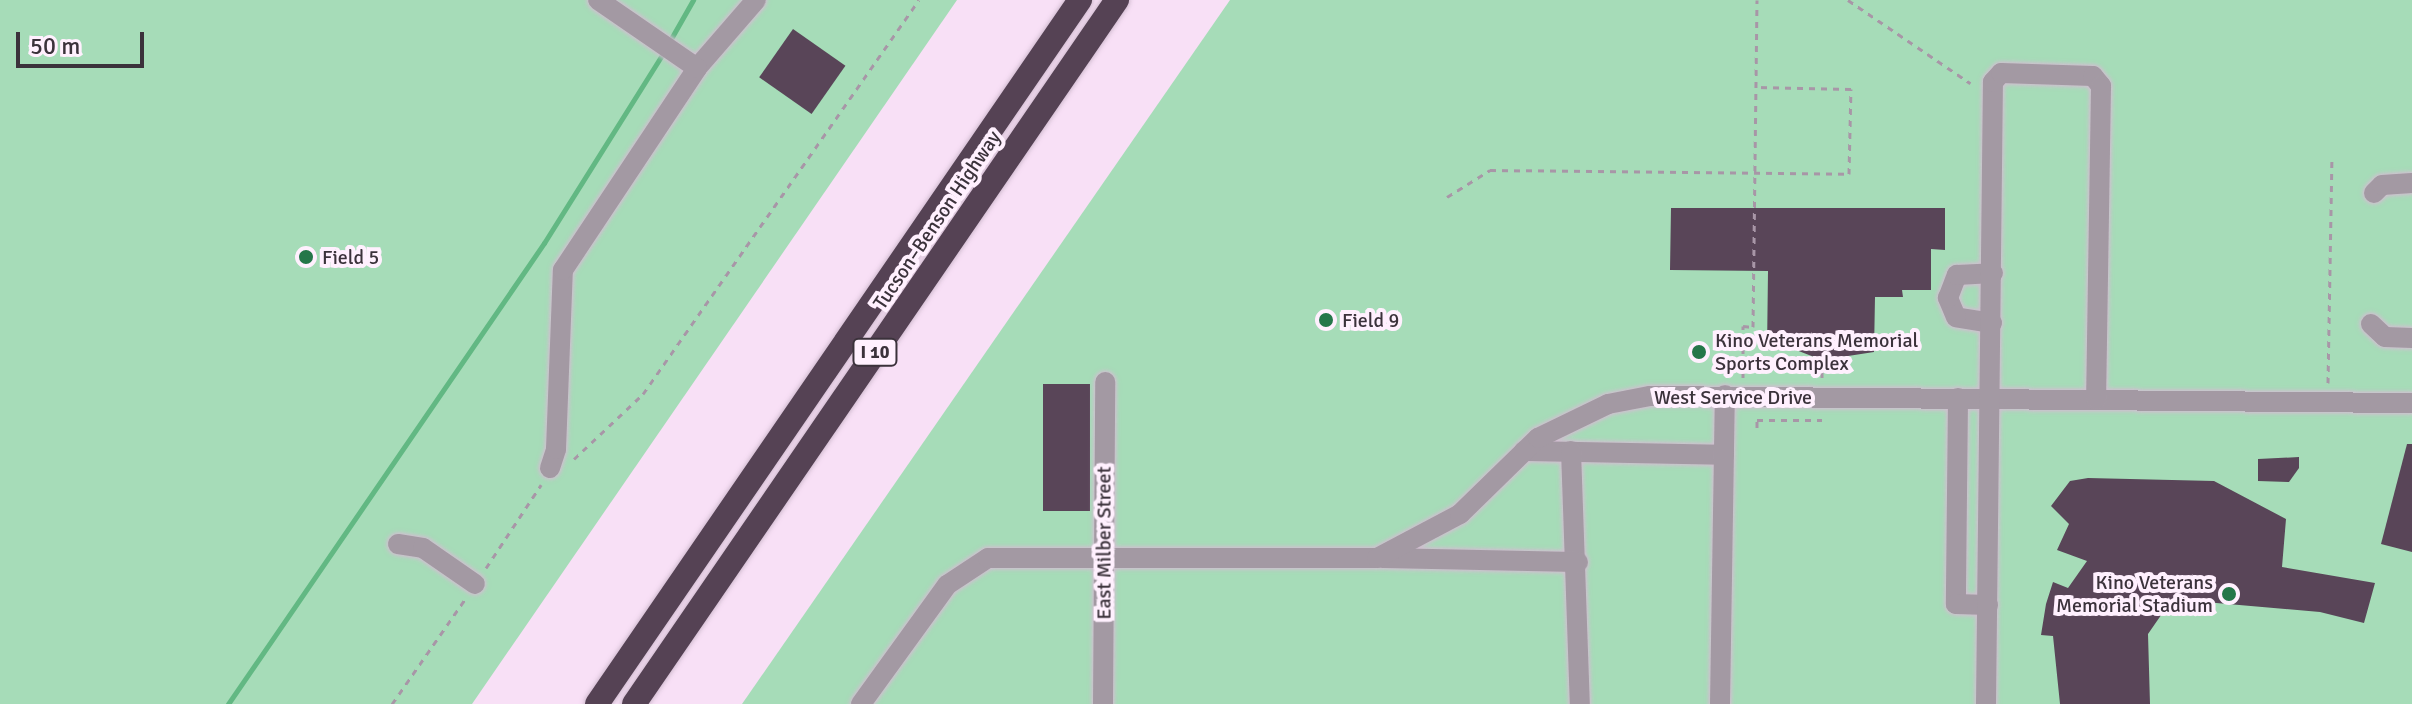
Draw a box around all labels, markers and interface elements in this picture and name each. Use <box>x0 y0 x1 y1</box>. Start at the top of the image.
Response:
scale bar <box>20 16 148 66</box>
text: 50 m <box>30 31 80 61</box>
street label: Tucson–Benson Highway <box>868 126 1006 314</box>
place label: Field 5 <box>322 245 379 269</box>
marker: Field 5 <box>297 248 315 266</box>
place label: Field 9 <box>1342 308 1399 332</box>
marker: Field 9 <box>1317 311 1335 329</box>
place label: Kino Veterans Memorial Sports Complex <box>1715 328 1918 375</box>
road number: I 10 <box>851 338 899 366</box>
marker: Kino Veterans Memorial Sports Complex <box>1690 343 1708 361</box>
street label: West Service Drive <box>1654 385 1812 409</box>
street label: East Milber Street <box>1092 466 1116 620</box>
place label: Kino Veterans Memorial Stadium <box>2056 570 2213 617</box>
marker: Kino Veterans Memorial Stadium <box>2220 585 2238 603</box>

